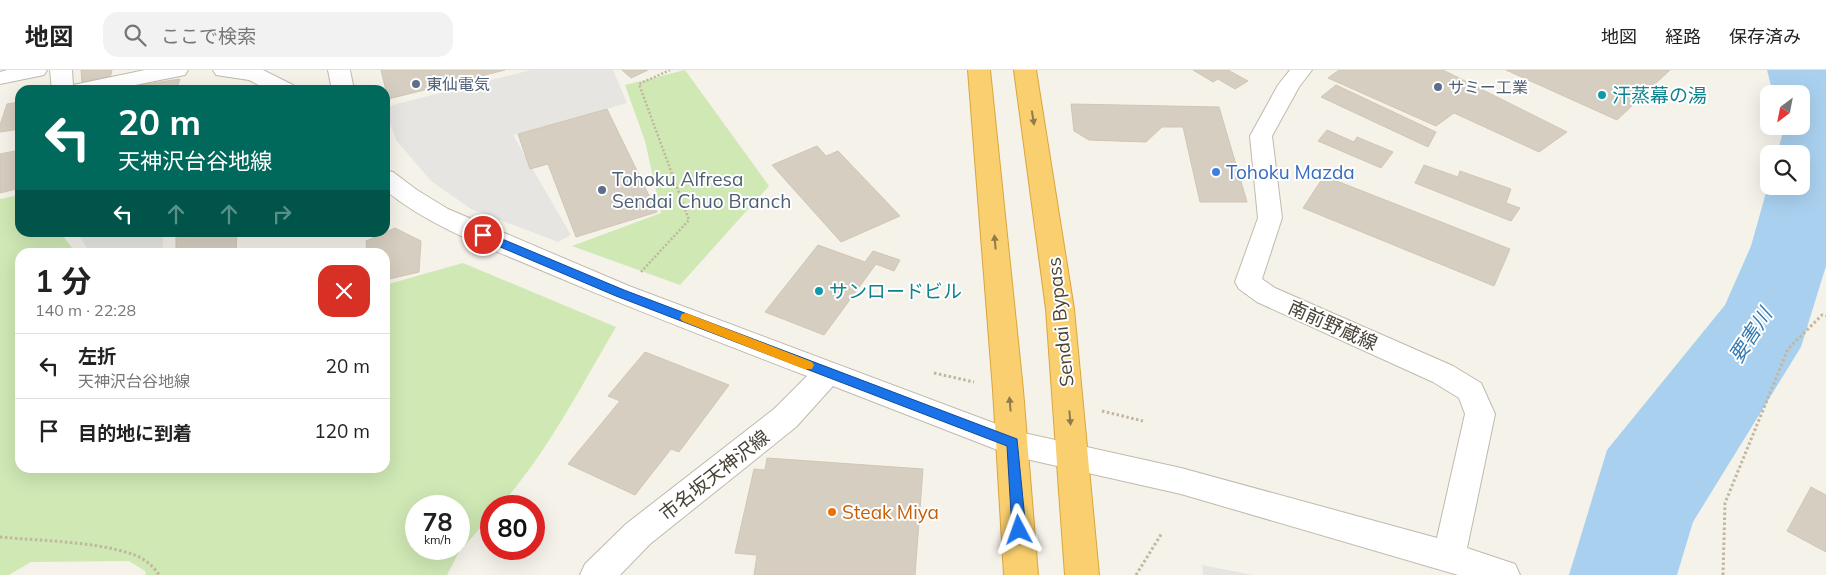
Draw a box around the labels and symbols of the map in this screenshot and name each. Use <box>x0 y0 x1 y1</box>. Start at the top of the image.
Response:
place label: 東仙電気 <box>426 74 490 94</box>
place label: サミー工業 <box>1448 77 1528 97</box>
marker: 東仙電気 <box>410 78 422 90</box>
marker: サミー工業 <box>1432 81 1444 93</box>
place label: 汗蒸幕の湯 <box>1612 83 1707 107</box>
north arrow <box>1760 85 1810 135</box>
marker: 汗蒸幕の湯 <box>1596 89 1608 101</box>
one-way arrow <box>1029 110 1037 126</box>
place label: Tohoku Mazda <box>1226 160 1355 184</box>
marker: Tohoku Mazda <box>1210 166 1222 178</box>
place label: Tohoku Alfresa Sendai Chuo Branch <box>612 167 791 213</box>
marker: Tohoku Alfresa Sendai Chuo Branch <box>596 184 608 196</box>
pin <box>462 214 504 256</box>
one-way arrow <box>991 234 999 250</box>
street label: Sendai Bypass <box>1041 256 1079 388</box>
place label: サンロードビル <box>829 279 962 303</box>
marker: サンロードビル <box>813 285 825 297</box>
street label: 南前野蔵線 <box>1285 295 1381 355</box>
water label: 要害川 <box>1723 301 1778 367</box>
one-way arrow <box>1005 396 1013 412</box>
one-way arrow <box>1066 410 1074 426</box>
street label: 市名坂天神沢線 <box>654 425 774 525</box>
speed limit sign: 80 <box>480 495 545 560</box>
place label: Steak Miya <box>842 500 939 524</box>
position arrow <box>992 503 1044 555</box>
marker: Steak Miya <box>826 506 838 518</box>

